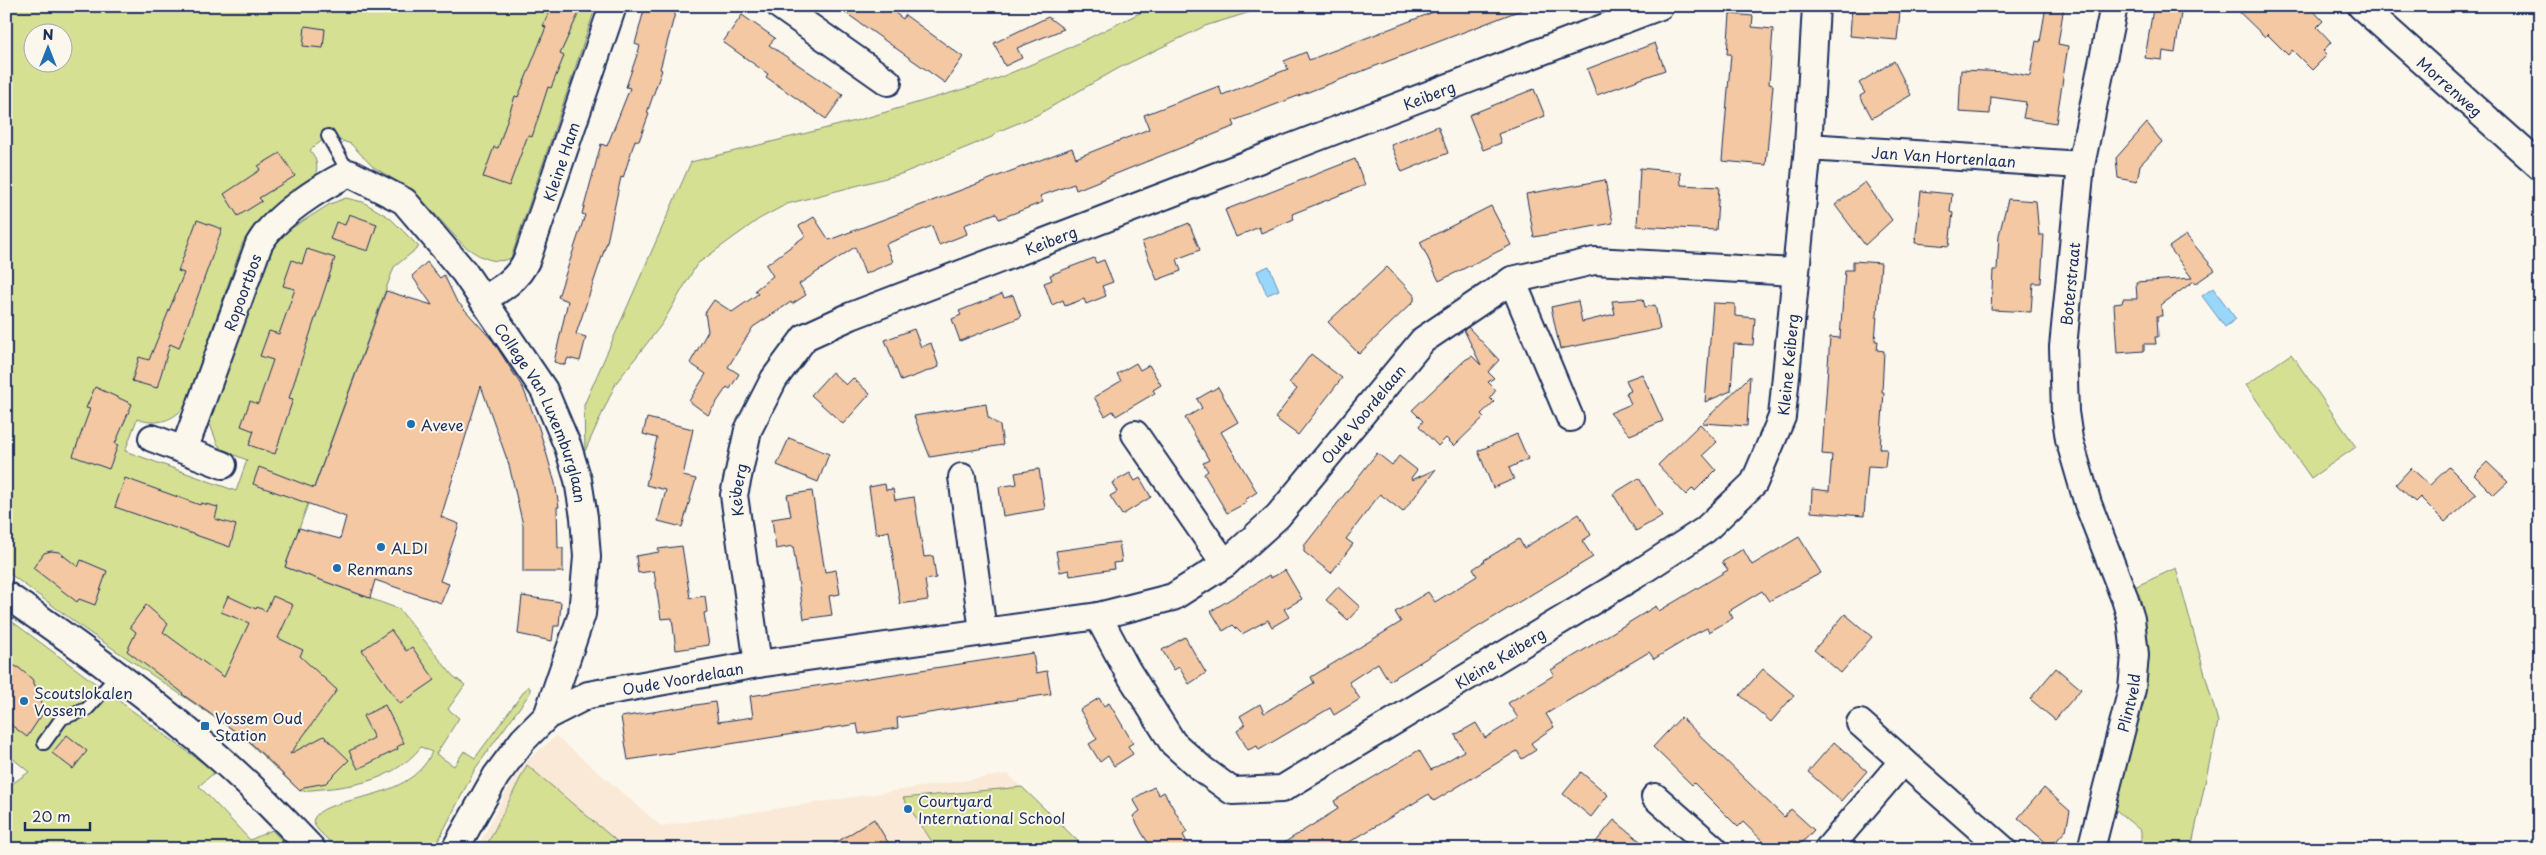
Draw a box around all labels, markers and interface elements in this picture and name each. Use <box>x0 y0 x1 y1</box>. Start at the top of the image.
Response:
north arrow <box>22 22 72 72</box>
text: N <box>42 24 54 45</box>
street label: Morrenweg <box>2413 50 2488 122</box>
street label: Keiberg <box>1399 74 1458 115</box>
street label: Kleine Ham <box>536 118 584 204</box>
street label: Jan Van Hortenlaan <box>1871 140 2017 172</box>
street label: Keiberg <box>1021 219 1080 260</box>
street label: Boterstraat <box>2054 241 2085 326</box>
street label: Ropoortbos <box>217 250 266 334</box>
street label: Kleine Keiberg <box>1771 313 1803 417</box>
street label: College Van Luxemburglaan <box>490 317 593 504</box>
street label: Oude Voordelaan <box>1314 359 1410 468</box>
place label: Aveve <box>421 413 464 436</box>
marker: Aveve <box>405 418 417 430</box>
street label: Keiberg <box>723 461 752 518</box>
place label: ALDI <box>391 536 428 559</box>
marker: ALDI <box>375 541 387 553</box>
place label: Renmans <box>347 557 413 580</box>
marker: Renmans <box>331 562 343 574</box>
street label: Kleine Keiberg <box>1450 621 1549 694</box>
street label: Oude Voordelaan <box>620 655 745 700</box>
street label: Plintveld <box>2110 673 2145 734</box>
place label: Scoutslokalen Vossem <box>34 681 133 721</box>
marker: Scoutslokalen Vossem <box>18 695 30 707</box>
place label: Vossem Oud Station <box>215 706 302 746</box>
marker: Vossem Oud Station <box>199 720 211 732</box>
place label: Courtyard International School <box>918 789 1065 829</box>
scale bar <box>25 800 90 832</box>
marker: Courtyard International School <box>902 803 914 815</box>
text: 20 m <box>32 804 71 827</box>

